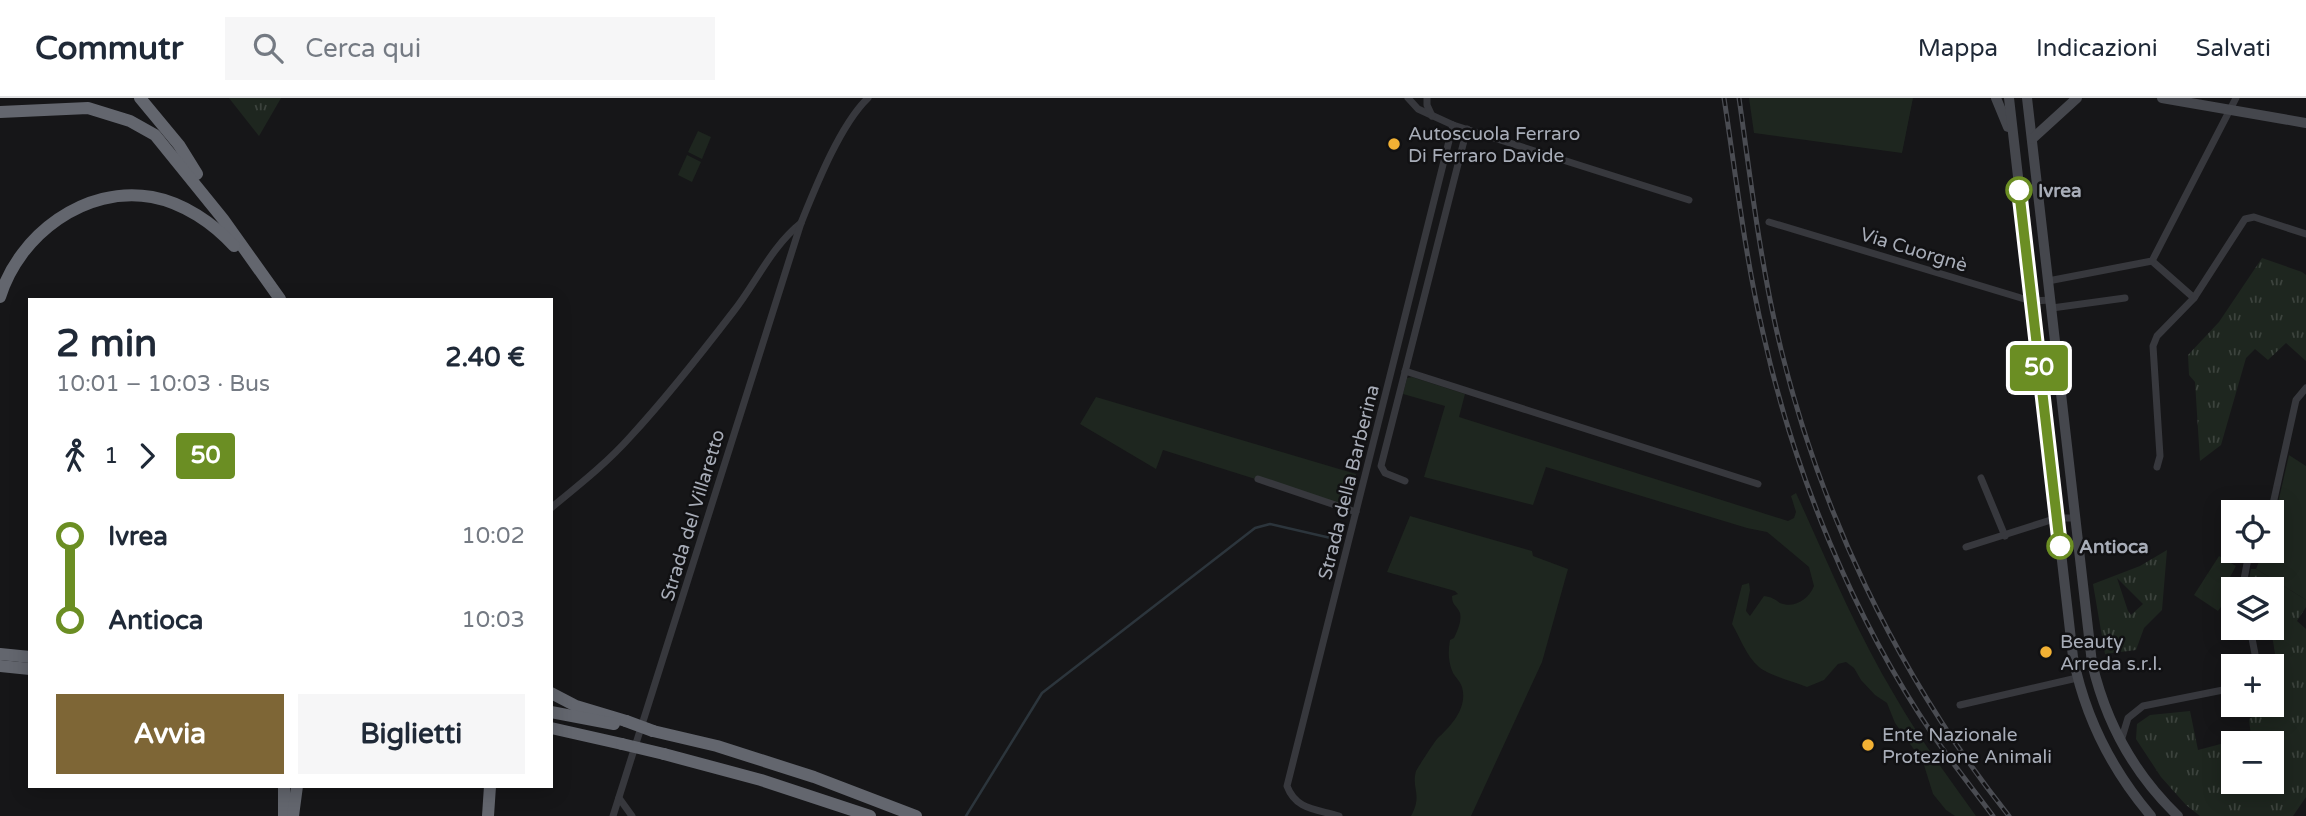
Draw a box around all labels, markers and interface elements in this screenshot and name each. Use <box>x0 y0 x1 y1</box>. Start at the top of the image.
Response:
search box <box>225 17 715 80</box>
text: Commutr <box>35 29 183 68</box>
icon: search <box>249 29 287 67</box>
text: Cerca qui <box>305 33 421 64</box>
text: Mappa <box>1918 34 1998 63</box>
text: Indicazioni <box>2036 34 2158 63</box>
text: Salvati <box>2196 34 2271 63</box>
place label: Autoscuola Ferraro Di Ferraro Davide <box>1408 123 1580 167</box>
marker: Autoscuola Ferraro Di Ferraro Davide <box>1386 136 1402 152</box>
marker: Ivrea <box>2006 177 2032 203</box>
place label: Ivrea <box>2038 180 2082 202</box>
street label: Via Cuorgnè <box>1858 223 1970 277</box>
text: 2 min <box>56 321 157 367</box>
text: 2.40 € <box>445 342 525 373</box>
line badge: 50 <box>2008 345 2070 391</box>
text: 50 <box>2024 353 2054 382</box>
text: 10:01 – 10:03 · Bus <box>56 370 270 398</box>
street label: Strada della Barberina <box>1314 383 1384 582</box>
street label: Strada del Villaretto <box>656 427 730 604</box>
icon: walk <box>56 437 94 475</box>
icon: forward <box>128 437 166 475</box>
text: 50 <box>190 441 221 470</box>
text: 1 <box>104 442 118 470</box>
map controls <box>2221 500 2284 794</box>
button: locate <box>2221 500 2284 563</box>
text: Ivrea <box>108 521 168 552</box>
text: 10:02 <box>461 522 525 550</box>
marker: Antioca <box>2047 533 2073 559</box>
place label: Antioca <box>2079 536 2149 558</box>
button: layers <box>2221 577 2284 640</box>
text: Antioca <box>108 605 203 636</box>
text: 10:03 <box>461 606 525 634</box>
place label: Beauty Arreda s.r.l. <box>2060 631 2162 675</box>
marker: Beauty Arreda s.r.l. <box>2038 644 2054 660</box>
button: + <box>2221 654 2284 717</box>
button: Avvia <box>56 694 284 774</box>
button: Biglietti <box>298 694 525 774</box>
place label: Ente Nazionale Protezione Animali <box>1882 724 2052 768</box>
button: − <box>2221 731 2284 794</box>
marker: Ente Nazionale Protezione Animali <box>1860 737 1876 753</box>

